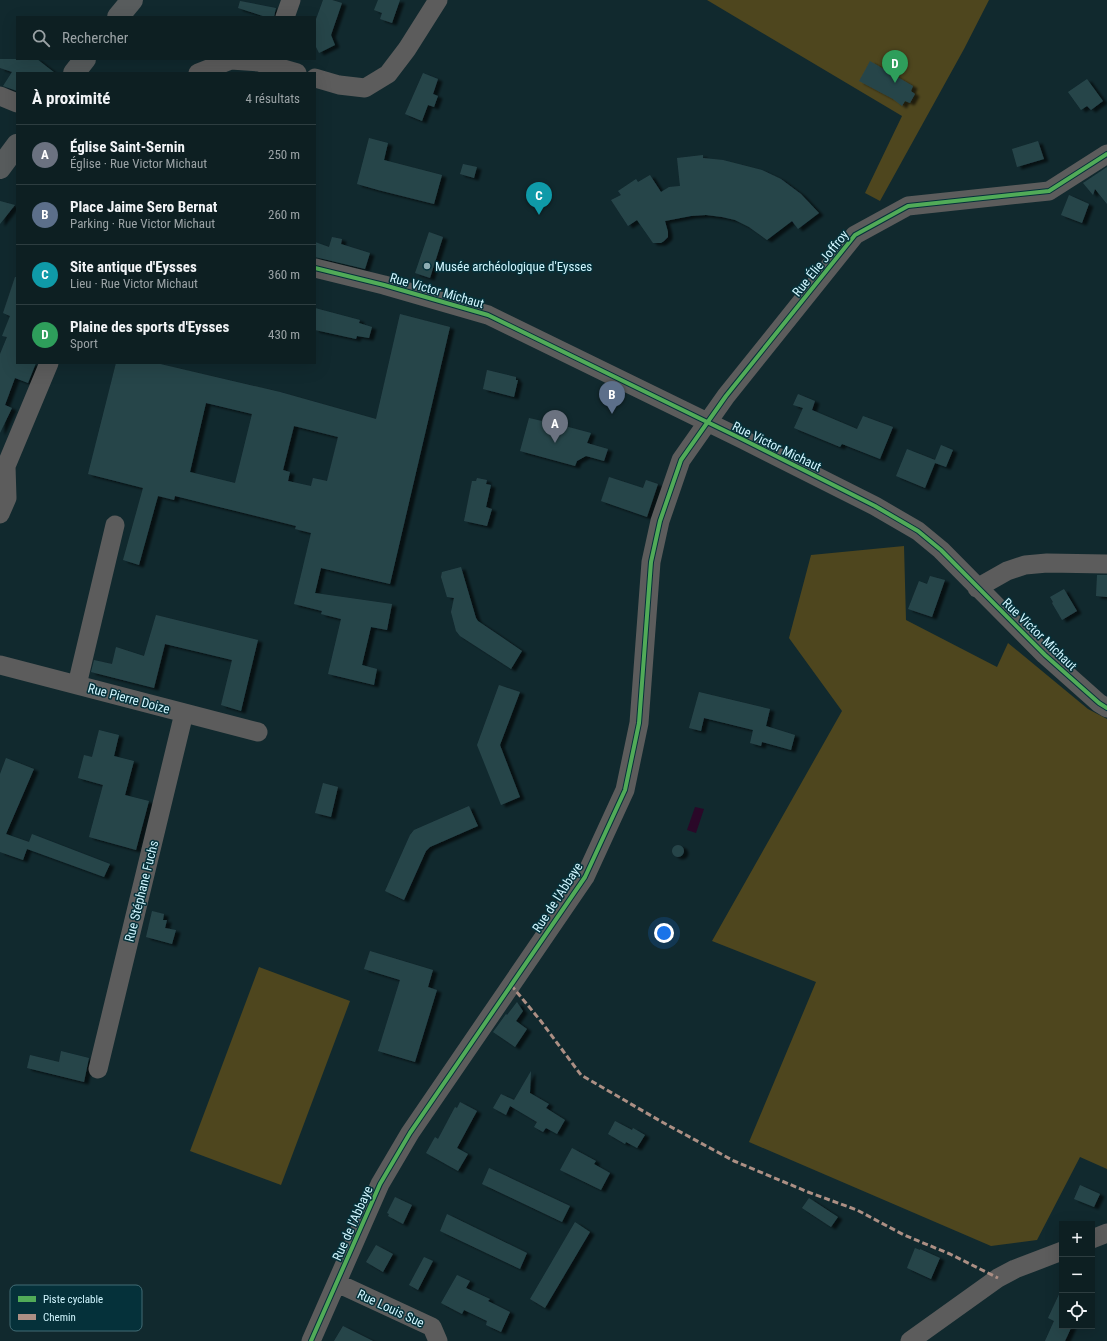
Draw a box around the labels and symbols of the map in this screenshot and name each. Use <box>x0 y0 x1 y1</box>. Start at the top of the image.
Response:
pin: D <box>882 50 908 83</box>
pin: C <box>526 182 552 215</box>
street label: Rue Élie Joffroy <box>789 227 852 299</box>
place label: Musée archéologique d'Eysses <box>435 259 592 274</box>
marker: Musée archéologique d'Eysses <box>422 261 432 271</box>
street label: Rue Victor Michaut <box>388 270 486 311</box>
pin: B <box>599 381 625 414</box>
pin: A <box>542 410 568 443</box>
street label: Rue Victor Michaut <box>730 418 824 475</box>
street label: Rue Victor Michaut <box>999 595 1080 674</box>
street label: Rue Pierre Doize <box>86 680 171 717</box>
street label: Rue Stéphane Fuchs <box>122 839 161 943</box>
street label: Rue de l'Abbaye <box>529 860 586 935</box>
your location <box>654 923 674 943</box>
street label: Rue de l'Abbaye <box>329 1184 376 1263</box>
legend <box>10 1285 142 1331</box>
street label: Rue Louis Sue <box>355 1286 427 1331</box>
text: Piste cyclable <box>43 1293 103 1306</box>
text: Chemin <box>43 1311 76 1324</box>

